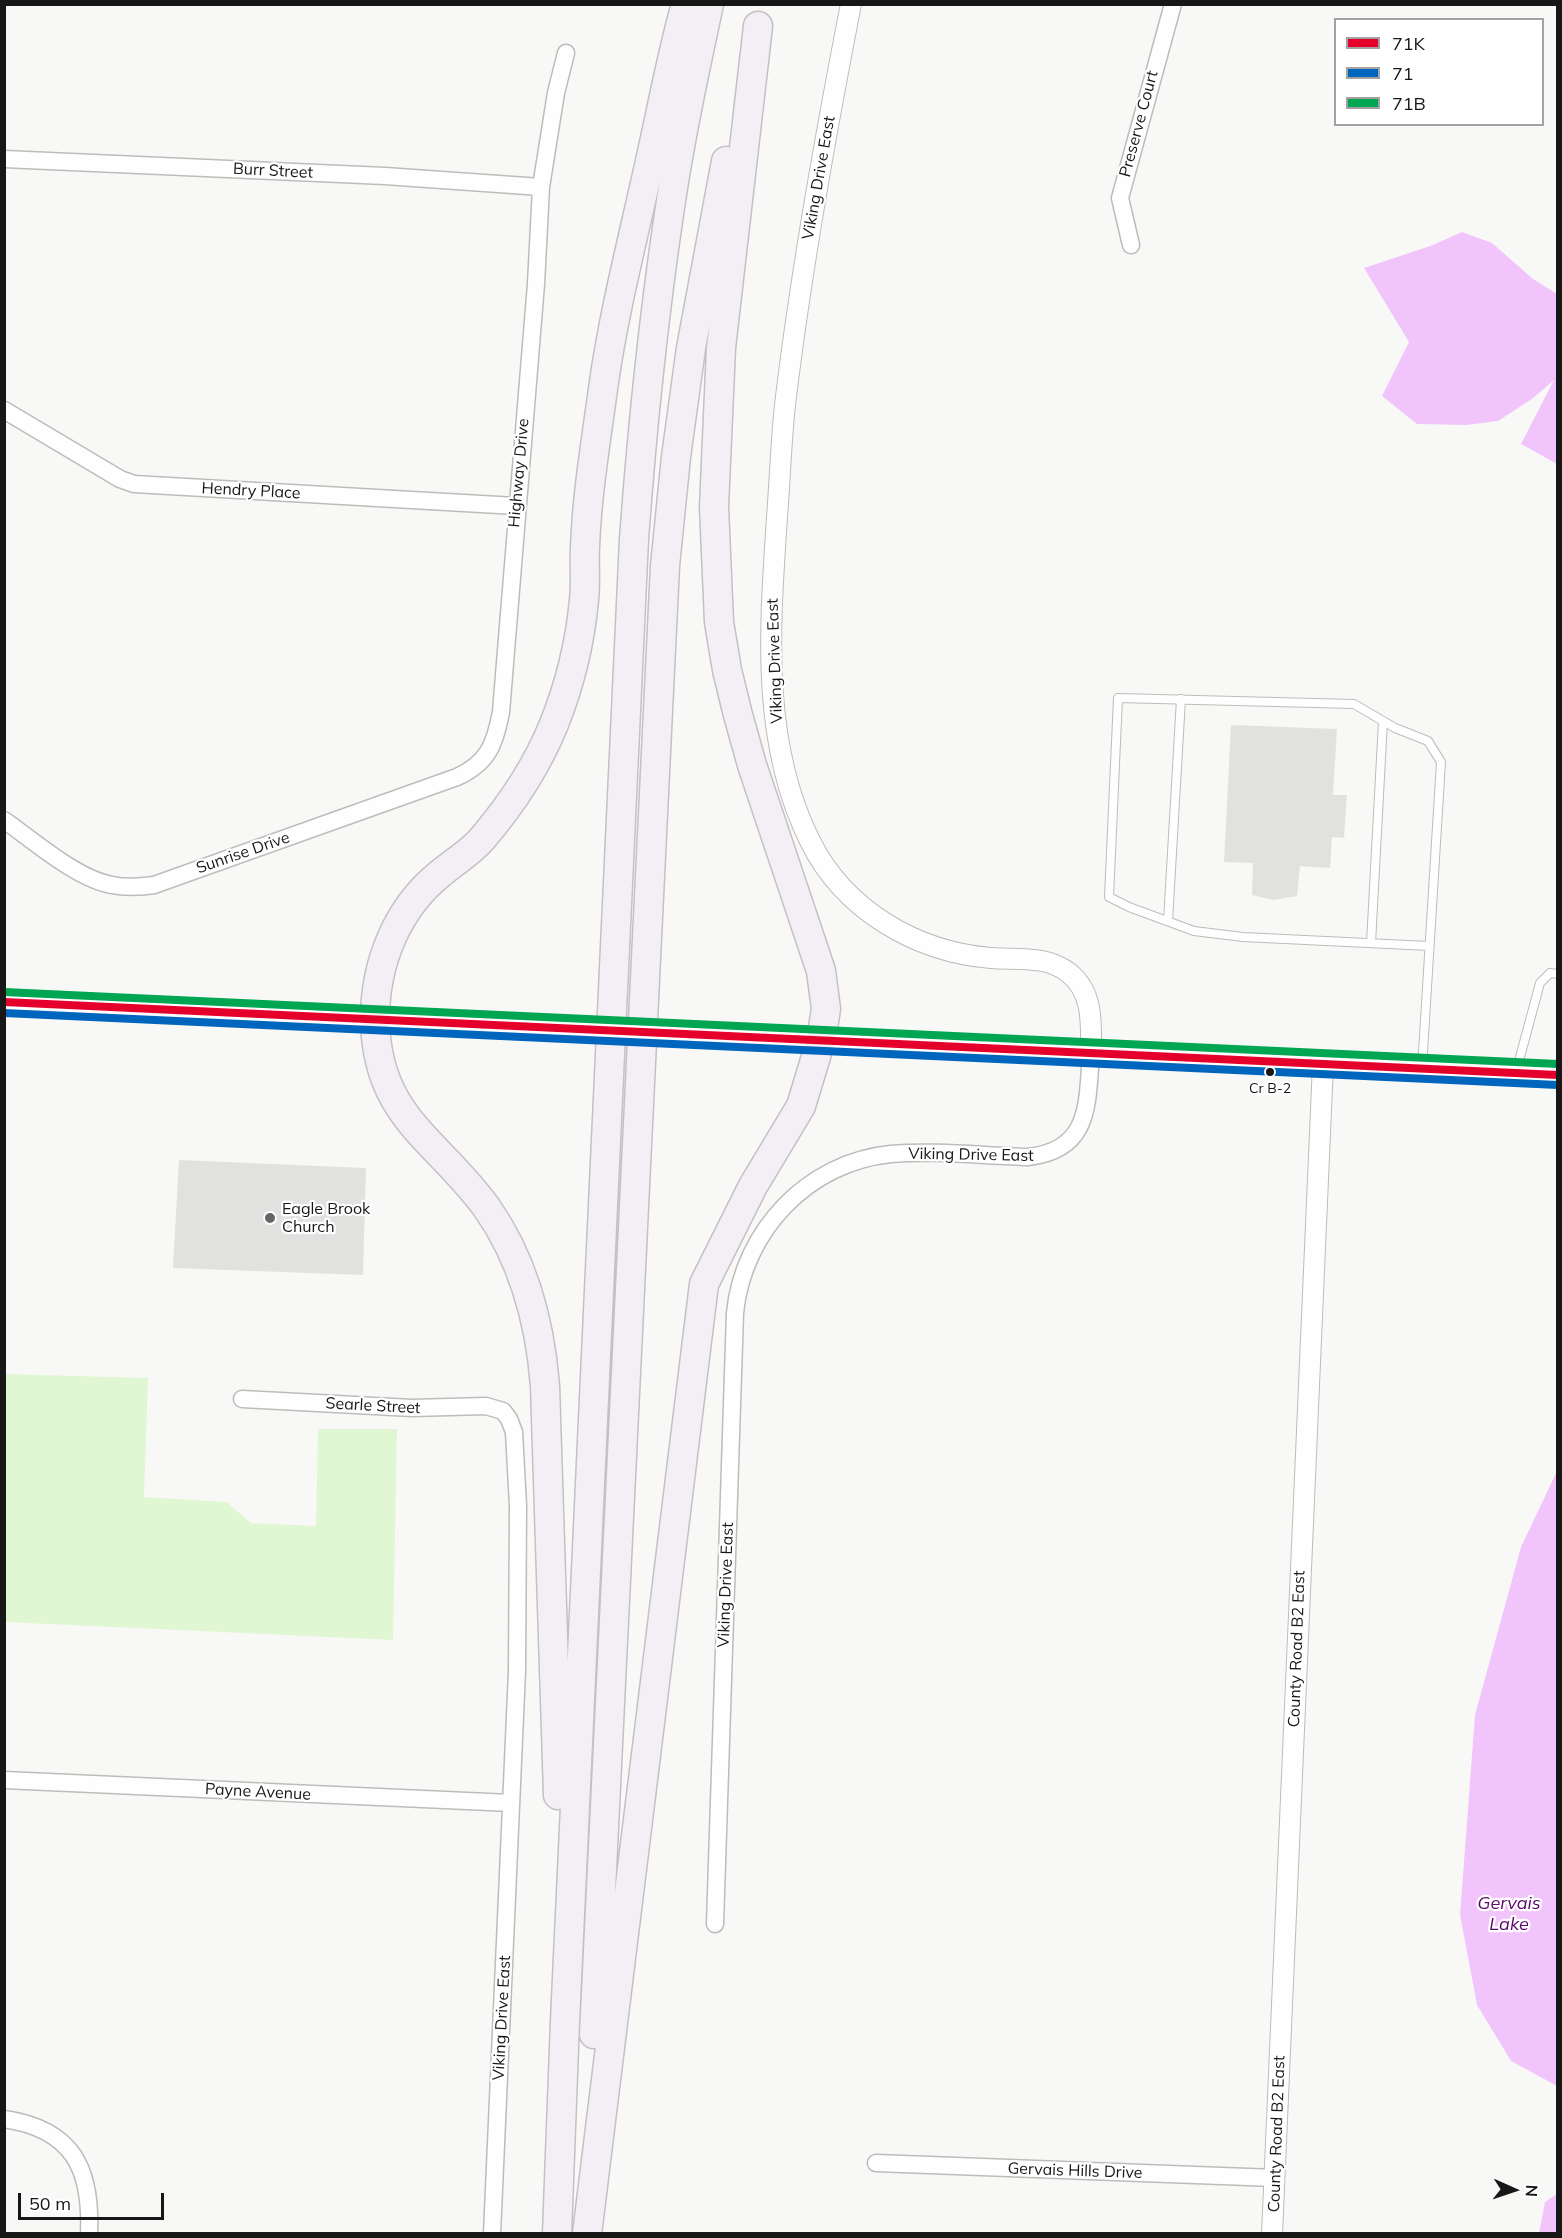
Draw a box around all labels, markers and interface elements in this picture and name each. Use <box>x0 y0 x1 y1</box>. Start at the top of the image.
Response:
legend <box>1334 18 1544 126</box>
text: 71K <box>1392 32 1425 55</box>
text: 71 <box>1392 62 1414 85</box>
street label: Preserve Court <box>1116 69 1162 179</box>
text: 71B <box>1392 92 1426 115</box>
street label: Viking Drive East <box>799 115 839 241</box>
street label: Burr Street <box>232 159 314 183</box>
street label: Highway Drive <box>505 418 533 528</box>
street label: Hendry Place <box>201 479 301 503</box>
street label: Viking Drive East <box>763 598 787 724</box>
street label: Sunrise Drive <box>194 828 292 878</box>
marker: Cr B-2 <box>1264 1066 1276 1078</box>
place label: Cr B-2 <box>1249 1081 1291 1097</box>
street label: Viking Drive East <box>908 1144 1034 1166</box>
place label: Eagle Brook Church <box>282 1199 370 1237</box>
marker: Eagle Brook Church <box>263 1211 277 1225</box>
street label: Searle Street <box>325 1394 421 1418</box>
street label: Viking Drive East <box>714 1522 738 1648</box>
street label: County Road B2 East <box>1285 1570 1309 1728</box>
street label: Payne Avenue <box>205 1780 311 1804</box>
water label: Gervais Lake <box>1477 1893 1541 1936</box>
street label: Viking Drive East <box>489 1955 515 2081</box>
street label: County Road B2 East <box>1265 2055 1289 2213</box>
street label: Gervais Hills Drive <box>1007 2159 1143 2183</box>
north arrow <box>1484 2160 1544 2220</box>
scale bar <box>21 2181 166 2219</box>
text: N <box>1522 2184 1542 2198</box>
text: 50 m <box>29 2192 71 2215</box>

